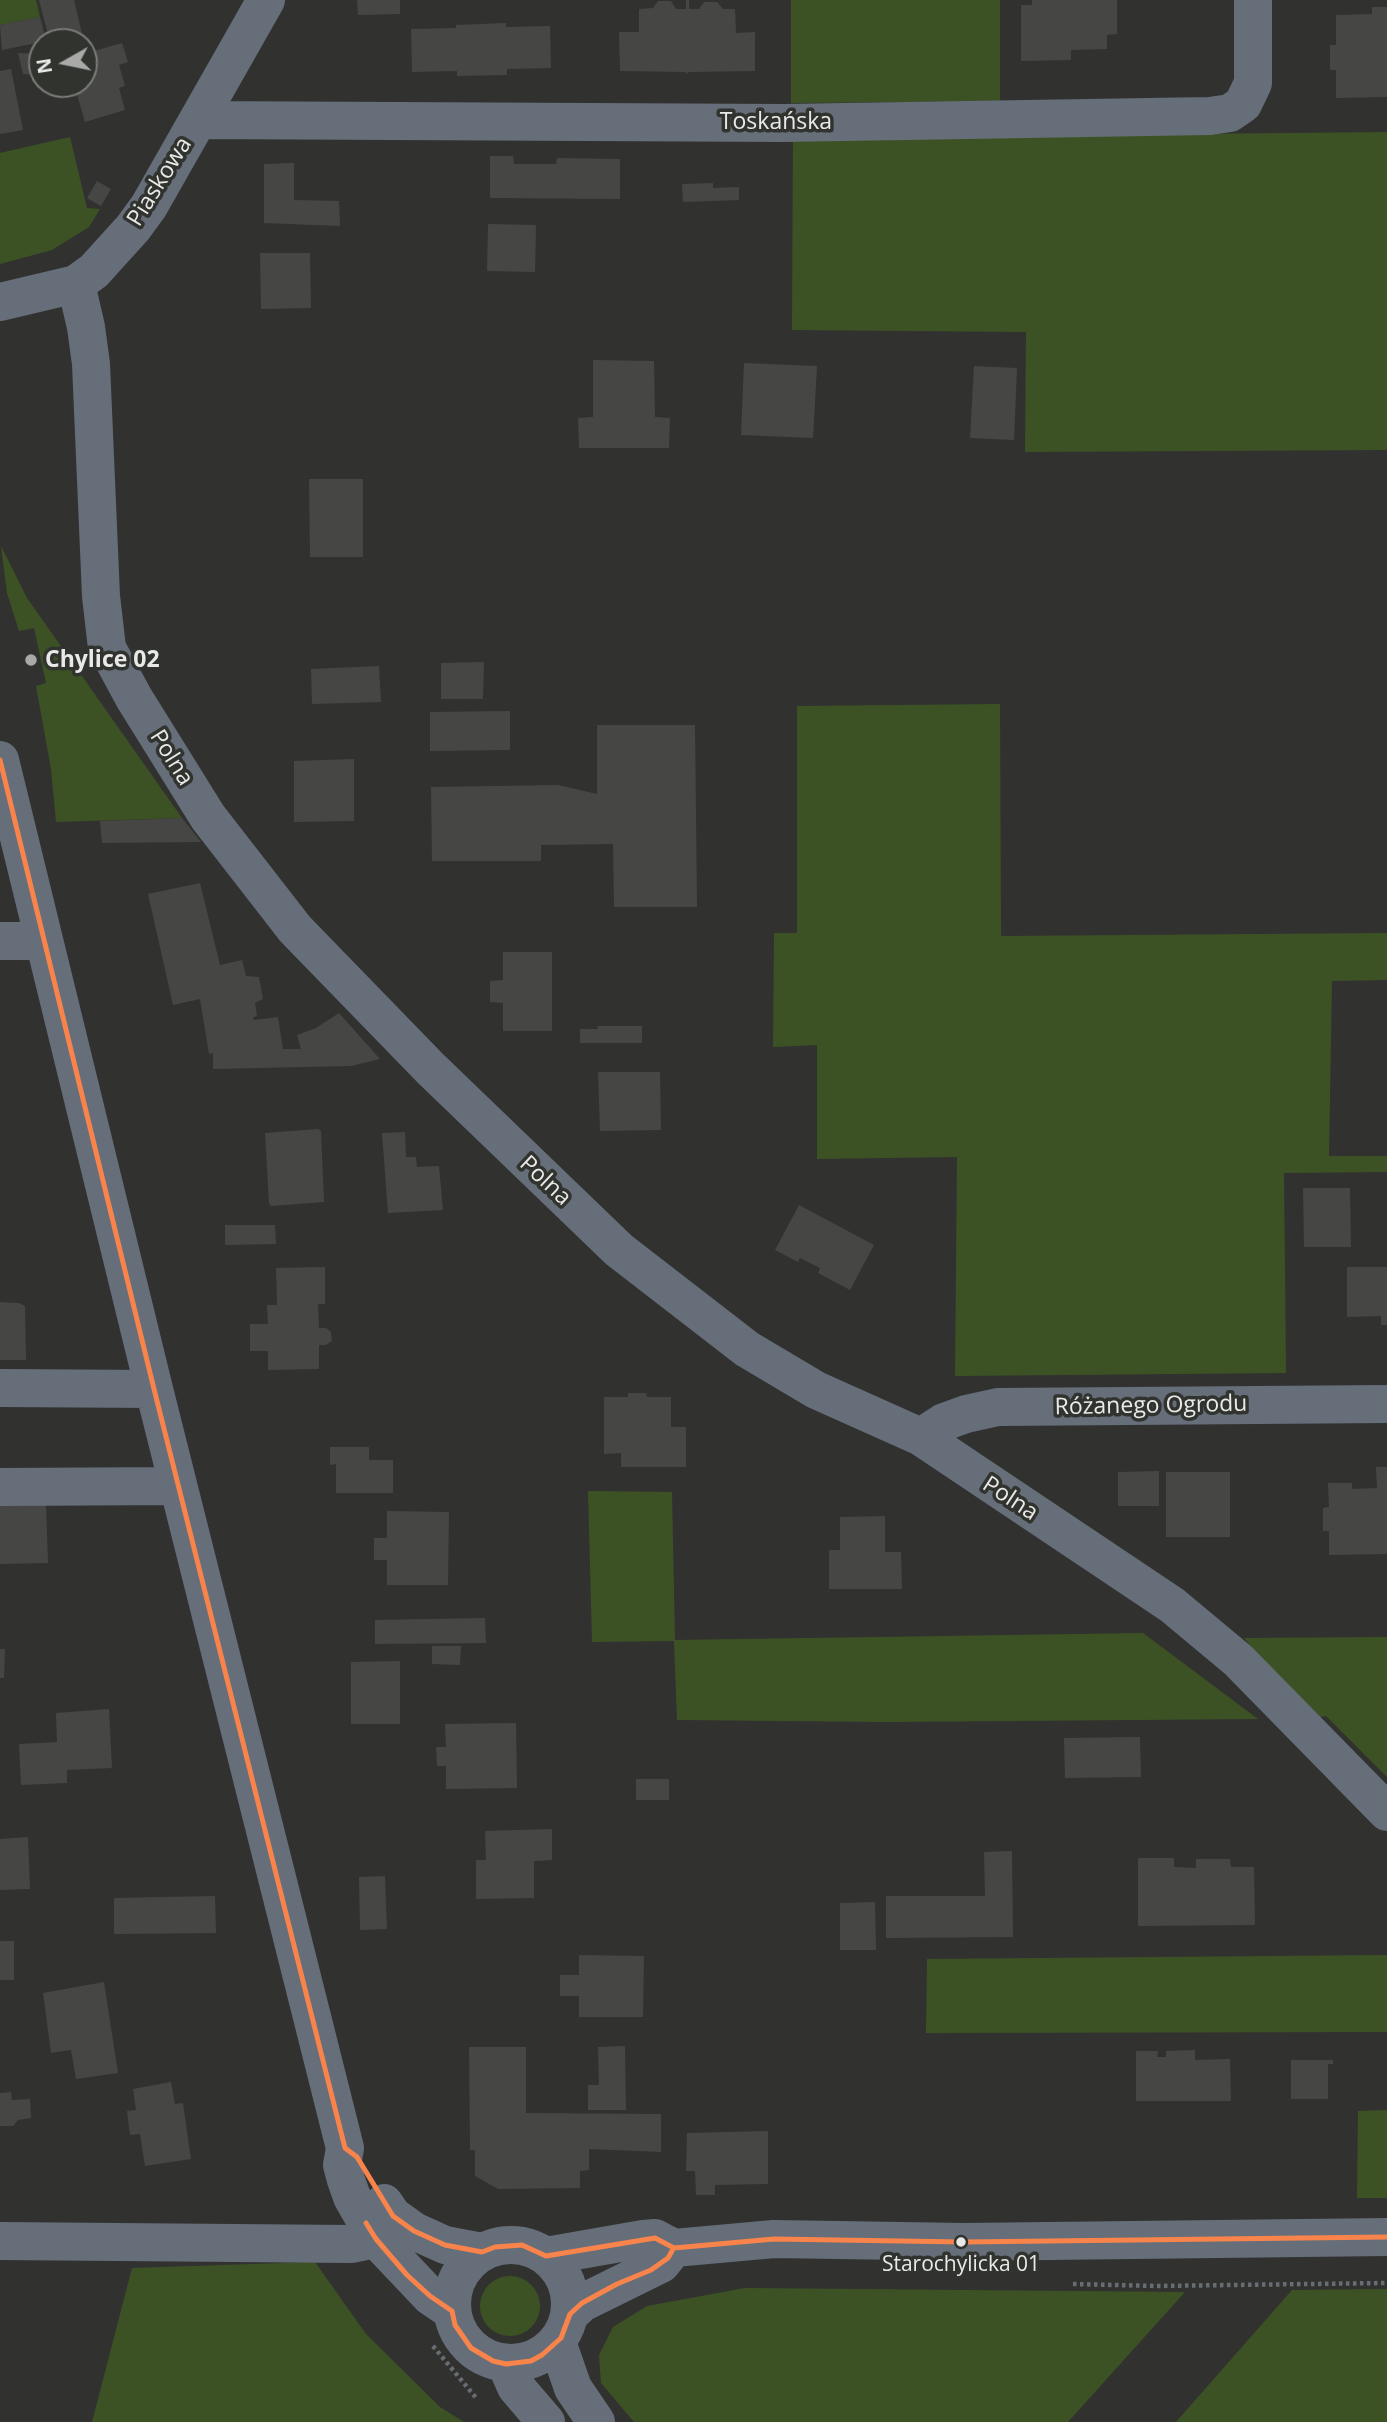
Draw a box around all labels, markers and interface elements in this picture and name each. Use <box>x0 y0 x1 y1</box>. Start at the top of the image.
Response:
north arrow <box>28 28 98 98</box>
text: N <box>30 56 58 76</box>
street label: Toskańska <box>720 108 832 136</box>
street label: Piaskowa <box>122 132 198 232</box>
place label: Chylice 02 <box>45 646 160 674</box>
marker: Chylice 02 <box>23 652 39 668</box>
street label: Polna <box>143 725 199 791</box>
street label: Polna <box>514 1150 576 1212</box>
street label: Różanego Ogrodu <box>1054 1391 1248 1421</box>
street label: Polna <box>977 1471 1043 1527</box>
marker: Starochylicka 01 <box>954 2235 968 2249</box>
place label: Starochylicka 01 <box>882 2252 1040 2278</box>

